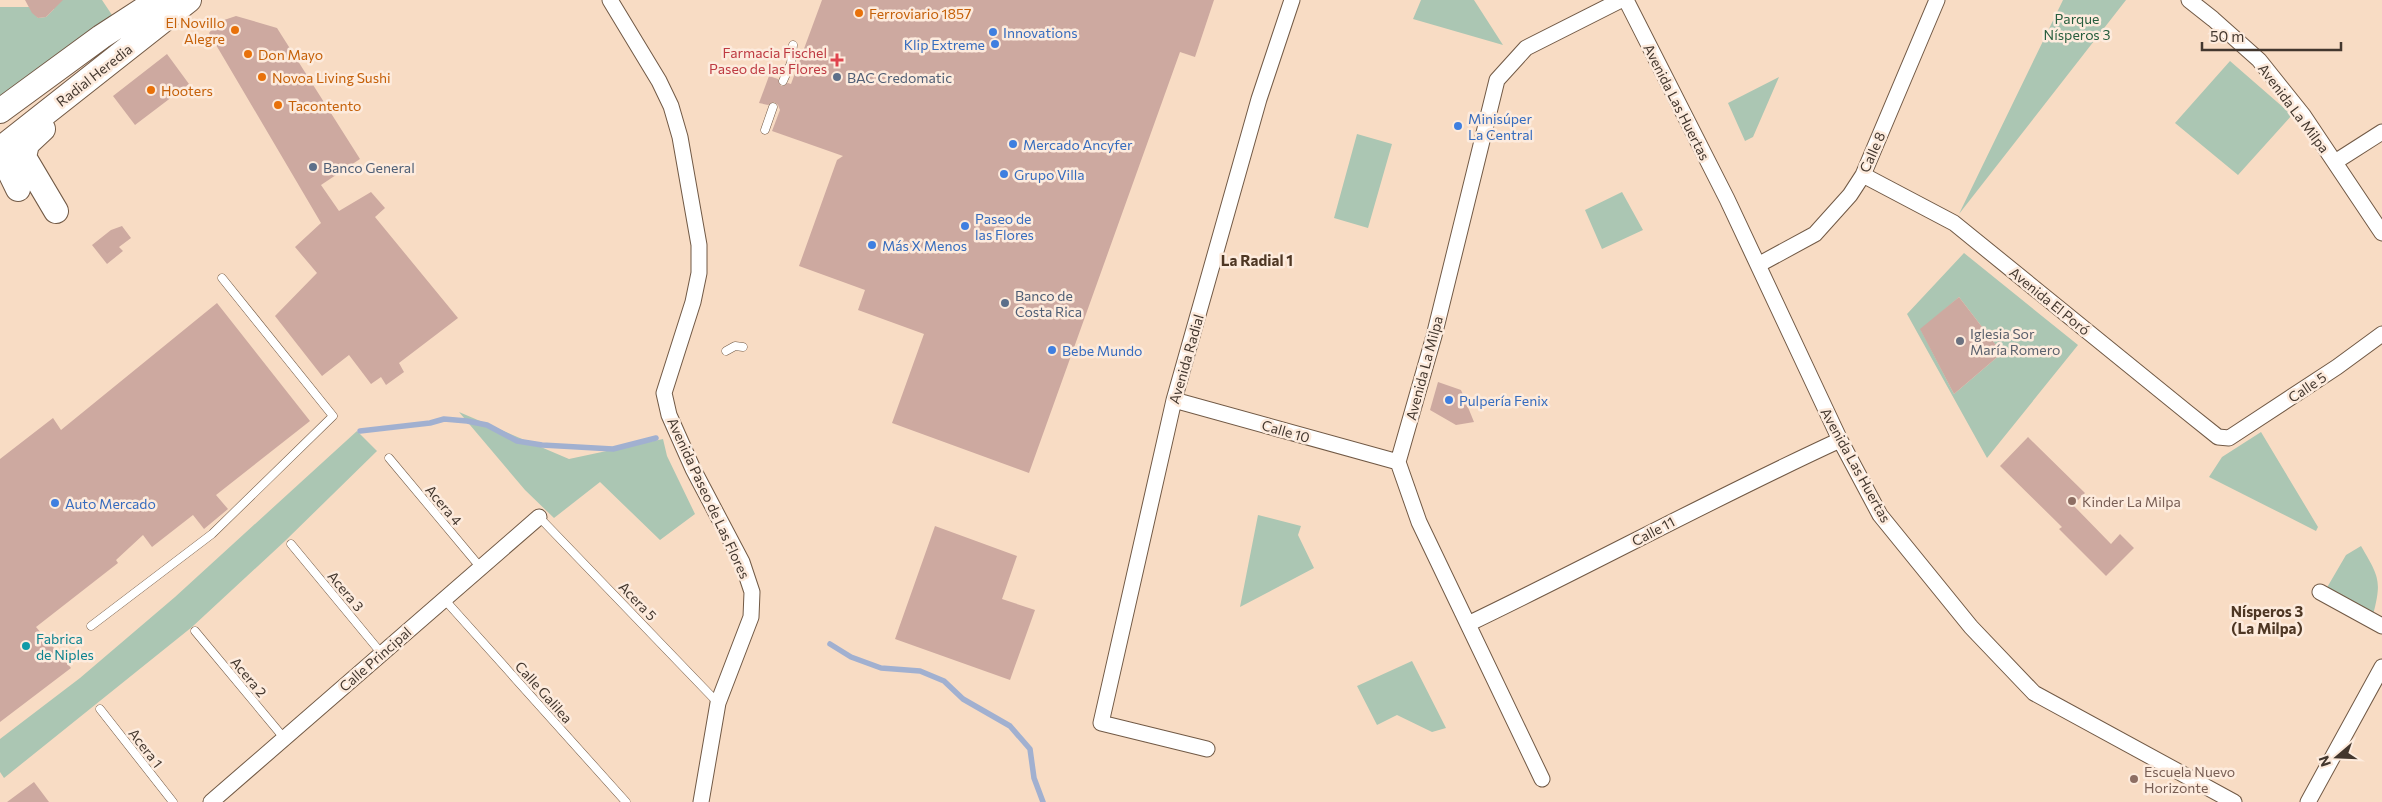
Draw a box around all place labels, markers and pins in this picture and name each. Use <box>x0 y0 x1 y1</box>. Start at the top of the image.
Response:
place label: Ferroviario 1857 <box>869 5 971 22</box>
marker: Ferroviario 1857 <box>853 7 865 19</box>
place label: El Novillo Alegre <box>166 14 225 47</box>
marker: El Novillo Alegre <box>229 24 241 36</box>
place label: Innovations <box>1003 24 1078 41</box>
marker: Innovations <box>987 26 999 38</box>
place label: Klip Extreme <box>904 36 985 53</box>
marker: Klip Extreme <box>989 38 1001 50</box>
place label: Farmacia Fischel Paseo de las Flores <box>709 44 827 77</box>
place label: Don Mayo <box>258 46 323 63</box>
marker: Don Mayo <box>242 48 254 60</box>
marker: Farmacia Fischel Paseo de las Flores <box>831 54 843 66</box>
place label: Novoa Living Sushi <box>272 69 391 86</box>
place label: BAC Credomatic <box>847 69 952 86</box>
marker: Novoa Living Sushi <box>256 71 268 83</box>
marker: BAC Credomatic <box>831 71 843 83</box>
place label: Hooters <box>161 82 213 99</box>
marker: Hooters <box>145 84 157 96</box>
place label: Tacontento <box>288 97 361 114</box>
marker: Tacontento <box>272 99 284 111</box>
place label: Minisúper La Central <box>1468 110 1533 143</box>
marker: Minisúper La Central <box>1452 120 1464 132</box>
place label: Mercado Ancyfer <box>1023 136 1133 153</box>
marker: Mercado Ancyfer <box>1007 138 1019 150</box>
place label: Banco General <box>323 159 415 176</box>
marker: Banco General <box>307 161 319 173</box>
place label: Grupo Villa <box>1014 166 1085 183</box>
marker: Grupo Villa <box>998 168 1010 180</box>
place label: Paseo de las Flores <box>975 210 1034 243</box>
marker: Paseo de las Flores <box>959 220 971 232</box>
place label: Más X Menos <box>882 237 967 254</box>
marker: Más X Menos <box>866 239 878 251</box>
place label: Banco de Costa Rica <box>1015 287 1082 320</box>
marker: Banco de Costa Rica <box>999 297 1011 309</box>
place label: Iglesia Sor María Romero <box>1970 325 2060 358</box>
marker: Iglesia Sor María Romero <box>1954 335 1966 347</box>
place label: Bebe Mundo <box>1062 342 1142 359</box>
marker: Bebe Mundo <box>1046 344 1058 356</box>
place label: Pulpería Fenix <box>1459 392 1549 409</box>
marker: Pulpería Fenix <box>1443 394 1455 406</box>
place label: Kinder La Milpa <box>2082 493 2181 510</box>
place label: Auto Mercado <box>65 495 156 512</box>
marker: Kinder La Milpa <box>2066 495 2078 507</box>
marker: Auto Mercado <box>49 497 61 509</box>
place label: Fabrica de Niples <box>36 630 94 663</box>
marker: Fabrica de Niples <box>20 640 32 652</box>
place label: Escuela Nuevo Horizonte <box>2144 763 2235 796</box>
marker: Escuela Nuevo Horizonte <box>2128 773 2140 785</box>

